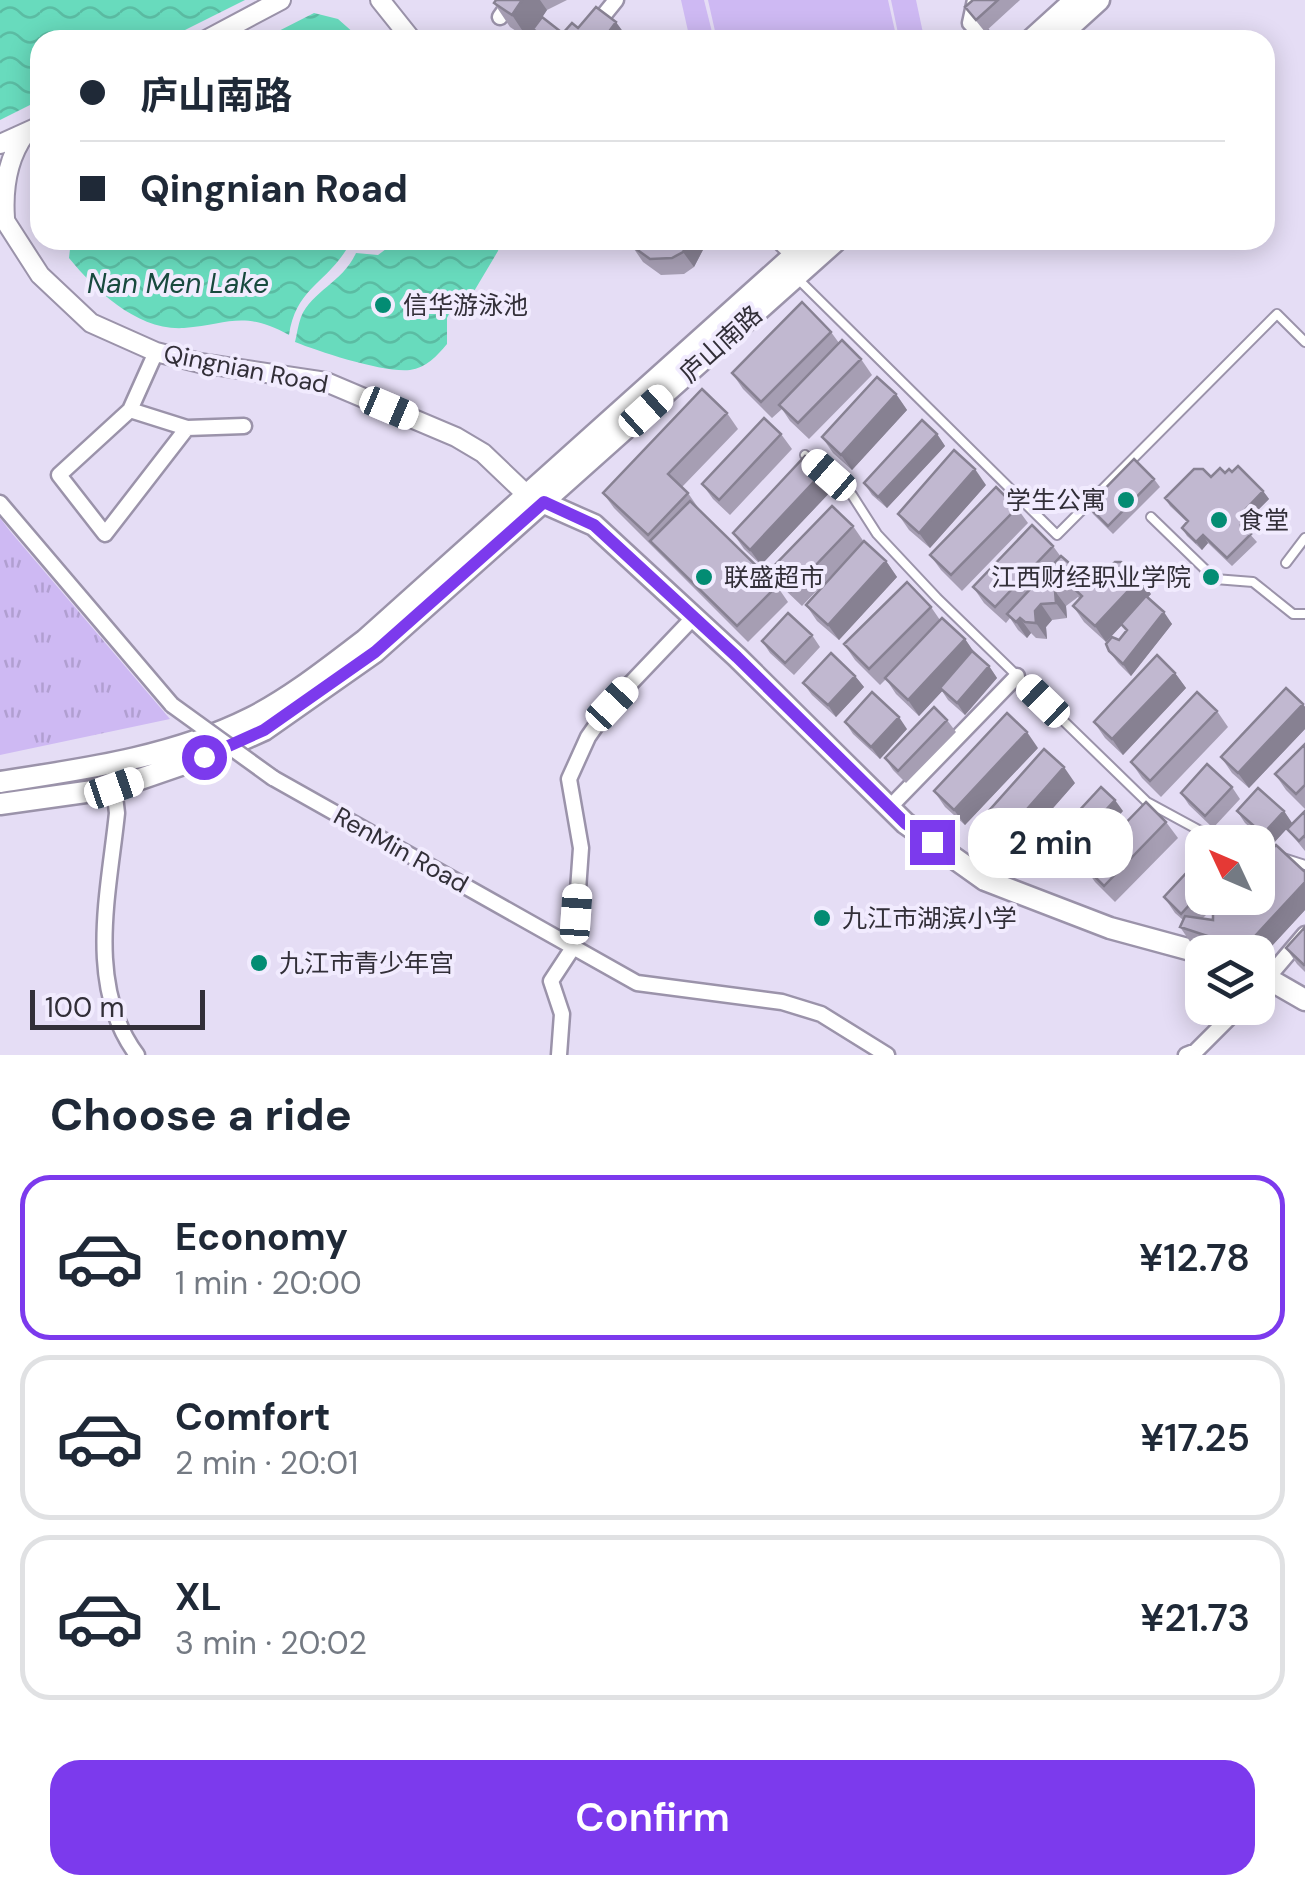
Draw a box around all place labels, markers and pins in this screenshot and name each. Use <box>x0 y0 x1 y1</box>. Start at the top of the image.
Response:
place label: 信华游泳池 <box>403 289 528 322</box>
marker: 信华游泳池 <box>372 294 394 316</box>
place label: 学生公寓 <box>1006 484 1106 517</box>
marker: 学生公寓 <box>1115 489 1137 511</box>
place label: 食堂 <box>1239 504 1289 537</box>
marker: 食堂 <box>1208 509 1230 531</box>
place label: 联盛超市 <box>724 561 824 594</box>
place label: 江西财经职业学院 <box>991 561 1191 594</box>
marker: 联盛超市 <box>693 566 715 588</box>
marker: 江西财经职业学院 <box>1200 566 1222 588</box>
place label: 九江市湖滨小学 <box>842 902 1017 935</box>
marker: 九江市湖滨小学 <box>811 907 833 929</box>
place label: 九江市青少年宫 <box>279 947 454 980</box>
marker: 九江市青少年宫 <box>248 952 270 974</box>

